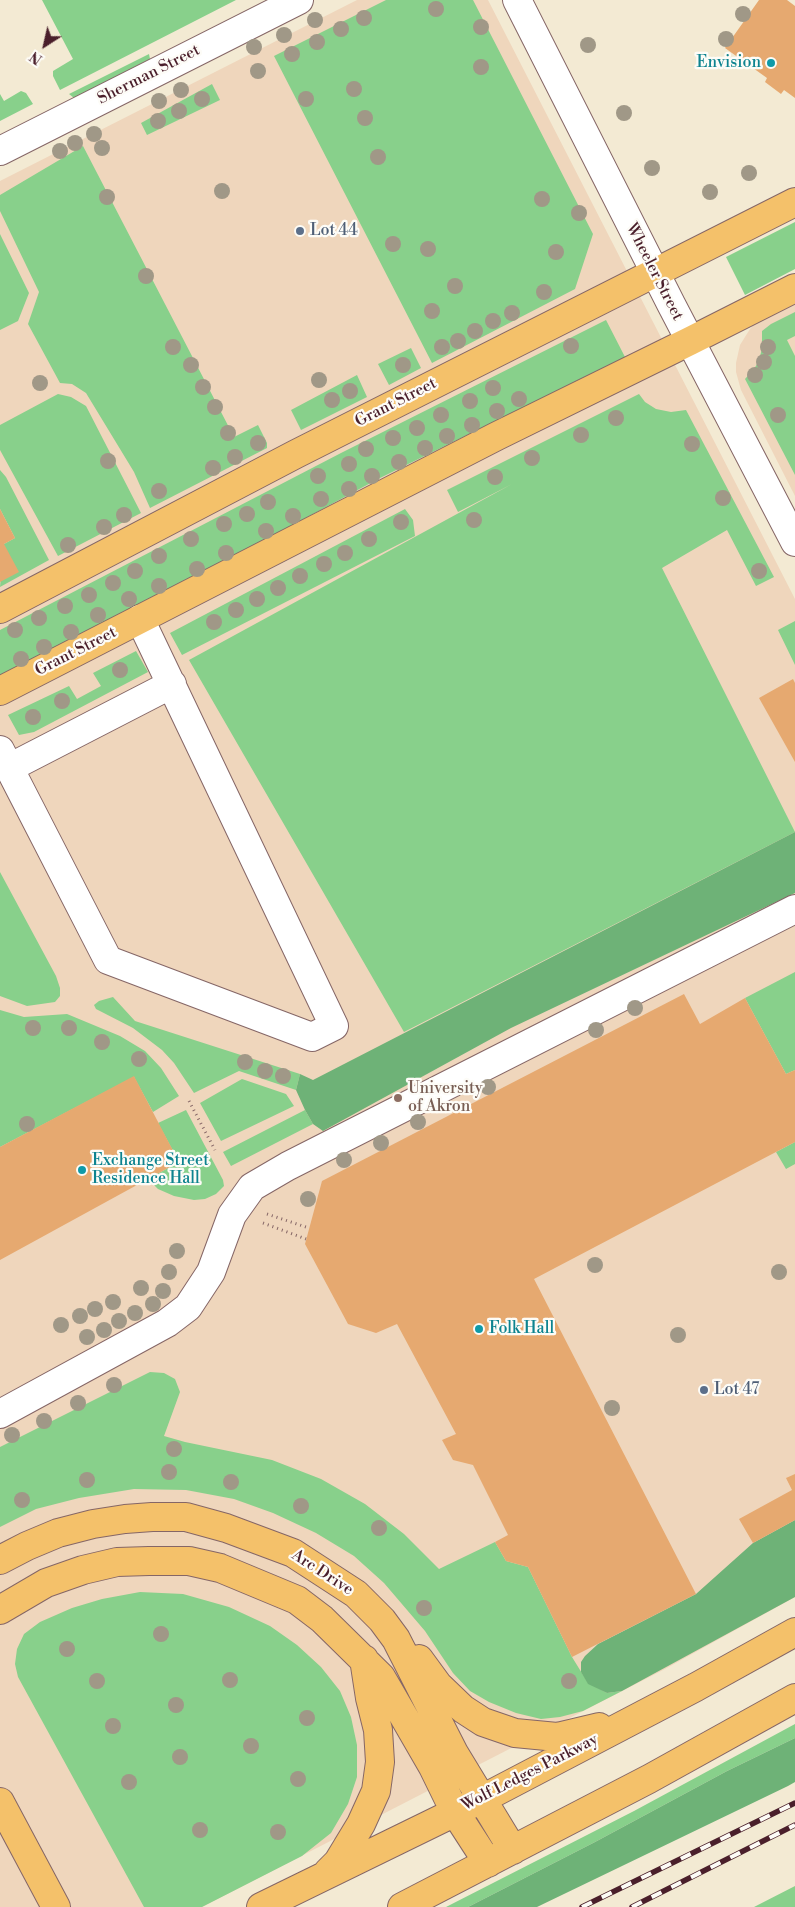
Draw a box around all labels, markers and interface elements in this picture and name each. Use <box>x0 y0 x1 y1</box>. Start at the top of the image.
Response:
north arrow <box>20 20 70 70</box>
street label: Sherman Street <box>95 41 203 109</box>
text: N <box>27 47 46 68</box>
place label: Envision <box>696 53 761 73</box>
marker: Envision <box>765 57 777 69</box>
street label: Wheeler Street <box>621 220 687 324</box>
place label: Lot 44 <box>310 221 358 241</box>
marker: Lot 44 <box>294 225 306 237</box>
street label: Grant Street <box>352 374 440 432</box>
street label: Grant Street <box>32 623 120 681</box>
place label: University of Akron <box>408 1079 482 1117</box>
marker: University of Akron <box>392 1092 404 1104</box>
place label: Exchange Street Residence Hall <box>92 1151 209 1189</box>
marker: Exchange Street Residence Hall <box>76 1164 88 1176</box>
place label: Folk Hall <box>489 1319 554 1339</box>
marker: Folk Hall <box>473 1323 485 1335</box>
place label: Lot 47 <box>714 1380 759 1400</box>
marker: Lot 47 <box>698 1384 710 1396</box>
street label: Arc Drive <box>287 1546 357 1600</box>
street label: Wolf Ledges Parkway <box>459 1730 601 1816</box>

